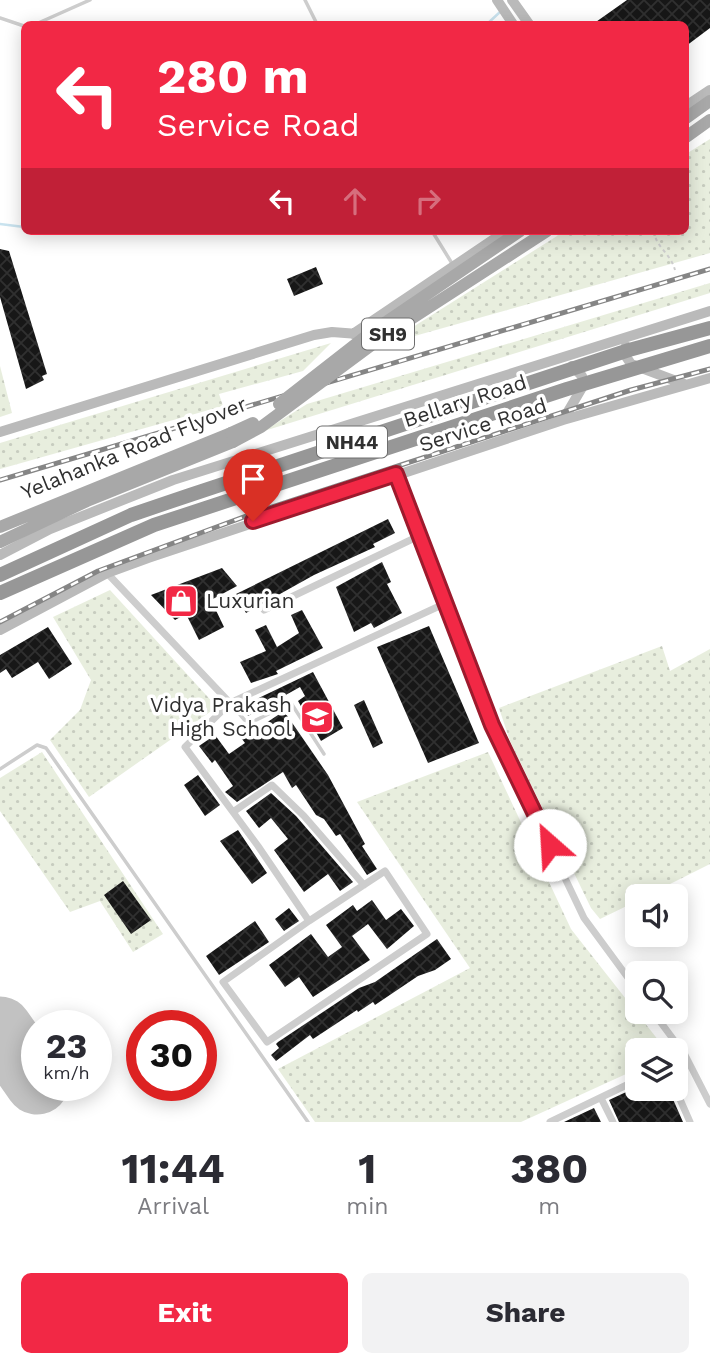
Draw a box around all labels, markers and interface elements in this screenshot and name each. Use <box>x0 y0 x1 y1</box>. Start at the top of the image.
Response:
text: 280 m <box>157 47 309 105</box>
icon: left <box>42 49 133 140</box>
text: Service Road <box>157 106 360 144</box>
icon: left <box>263 182 301 220</box>
icon: ahead <box>336 182 374 220</box>
icon: right <box>409 182 447 220</box>
road number: SH9 <box>362 318 414 350</box>
street label: Bellary Road <box>400 369 530 432</box>
street label: Yelahanka Road Flyover <box>17 391 251 504</box>
street label: Service Road <box>416 392 550 457</box>
road number: NH44 <box>317 426 387 458</box>
pin <box>223 449 283 521</box>
icon: arrive <box>234 460 272 498</box>
shop icon: Luxurian <box>162 582 200 620</box>
place label: Luxurian <box>206 588 294 613</box>
place label: Vidya Prakash High School <box>150 692 293 741</box>
school or university icon: Vidya Prakash High School <box>298 698 336 736</box>
position arrow <box>513 808 587 882</box>
map controls <box>625 884 688 1101</box>
button: sound <box>625 884 688 947</box>
button: search <box>625 961 688 1024</box>
speed limit sign: 30 <box>126 1010 217 1101</box>
text: 23 <box>46 1025 87 1067</box>
button: layers <box>625 1038 688 1101</box>
text: km/h <box>43 1062 90 1083</box>
text: 11:44 <box>122 1144 225 1193</box>
text: 1 <box>358 1144 376 1193</box>
text: 380 <box>510 1144 588 1193</box>
text: Arrival <box>137 1193 209 1220</box>
text: min <box>346 1193 389 1220</box>
text: m <box>538 1193 560 1220</box>
button: Exit <box>21 1273 348 1353</box>
button: Share <box>362 1273 689 1353</box>

